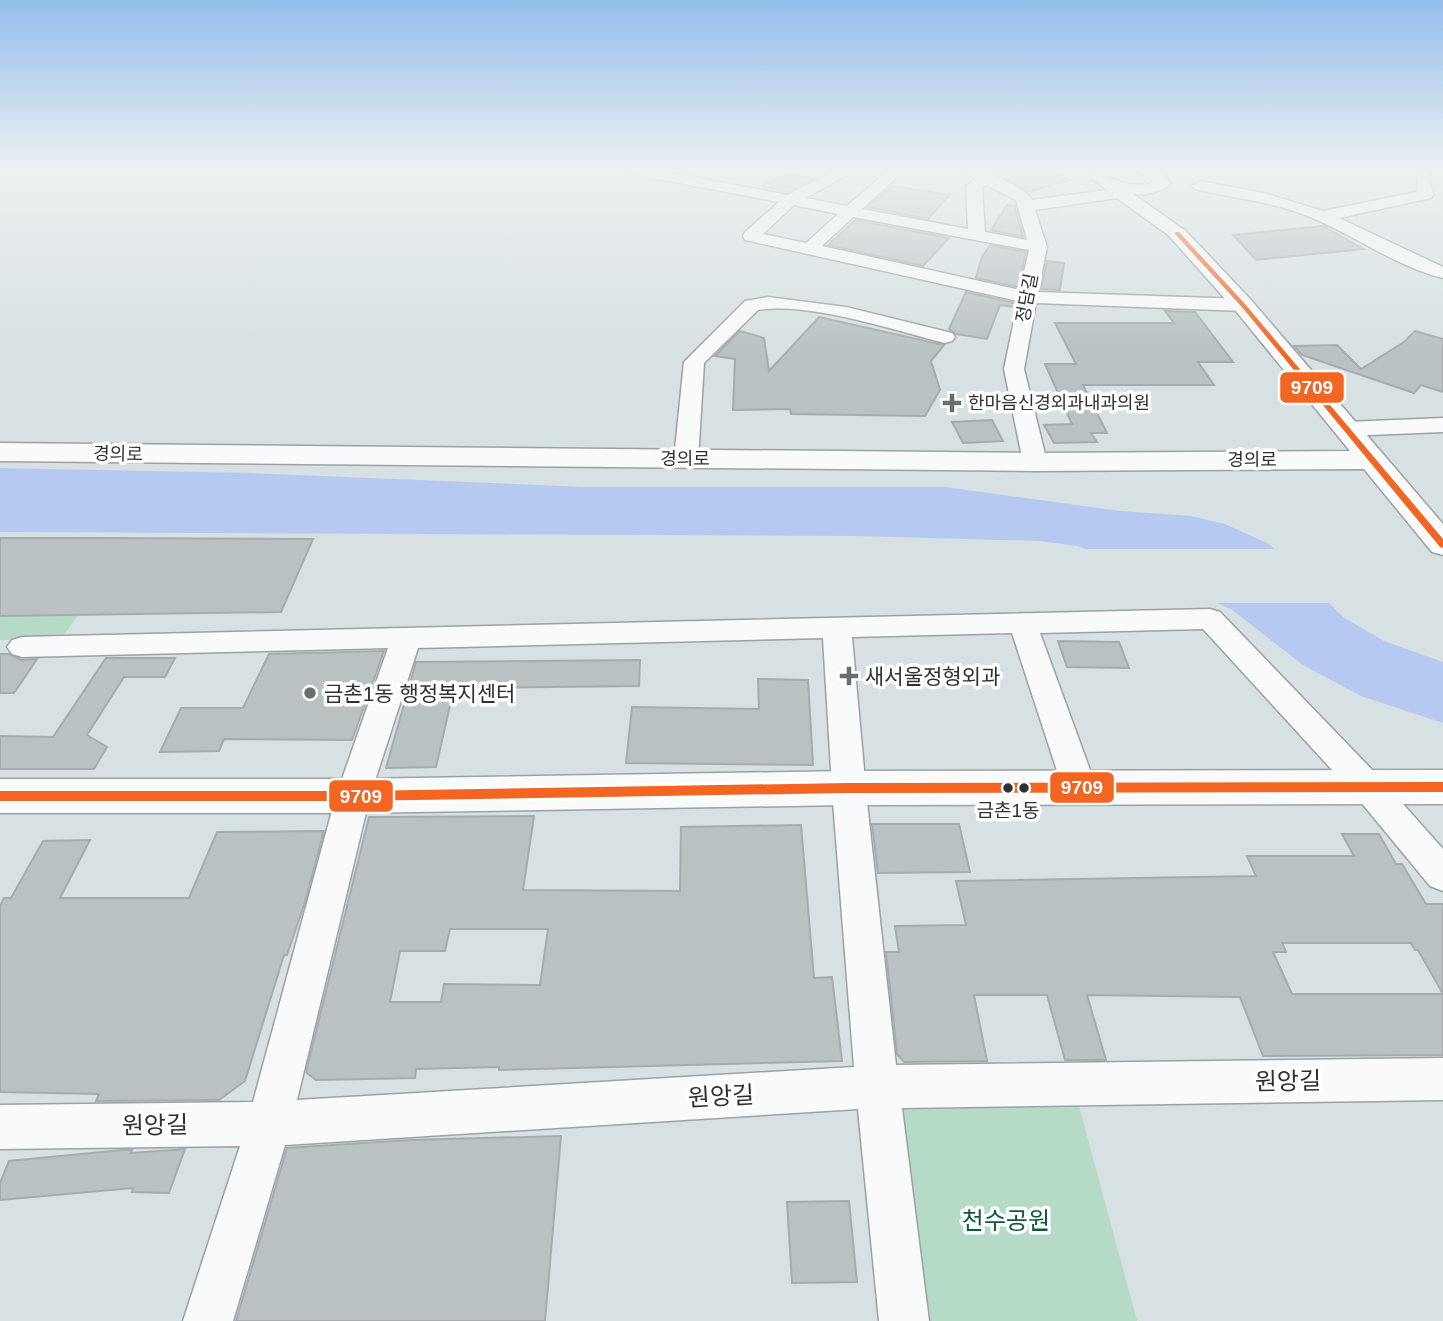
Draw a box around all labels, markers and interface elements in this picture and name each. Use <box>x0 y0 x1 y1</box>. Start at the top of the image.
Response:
street label: 정담길 <box>1012 272 1042 324</box>
line badge: 9709 <box>1279 371 1345 404</box>
text: 9709 <box>1291 377 1333 398</box>
marker: 한마음신경외과내과의원 <box>942 393 962 413</box>
place label: 한마음신경외과내과의원 <box>968 393 1150 413</box>
street label: 경의로 <box>93 444 143 464</box>
street label: 경의로 <box>660 449 710 469</box>
street label: 경의로 <box>1227 450 1277 470</box>
place label: 새서울정형외과 <box>865 665 1000 688</box>
marker: 새서울정형외과 <box>839 666 859 686</box>
place label: 금촌1동 행정복지센터 <box>324 682 515 705</box>
marker: 금촌1동 행정복지센터 <box>302 685 318 701</box>
line badge: 9709 <box>1049 771 1115 804</box>
text: 9709 <box>1061 777 1103 798</box>
line badge: 9709 <box>328 779 394 813</box>
marker: 금촌1동 <box>1001 781 1015 795</box>
unlabelled marker <box>1017 781 1031 795</box>
text: 9709 <box>340 786 382 807</box>
place label: 금촌1동 <box>976 800 1040 821</box>
street label: 원앙길 <box>1255 1067 1321 1095</box>
street label: 원앙길 <box>687 1081 755 1111</box>
street label: 원앙길 <box>122 1111 188 1139</box>
park label: 천수공원 <box>962 1207 1050 1234</box>

